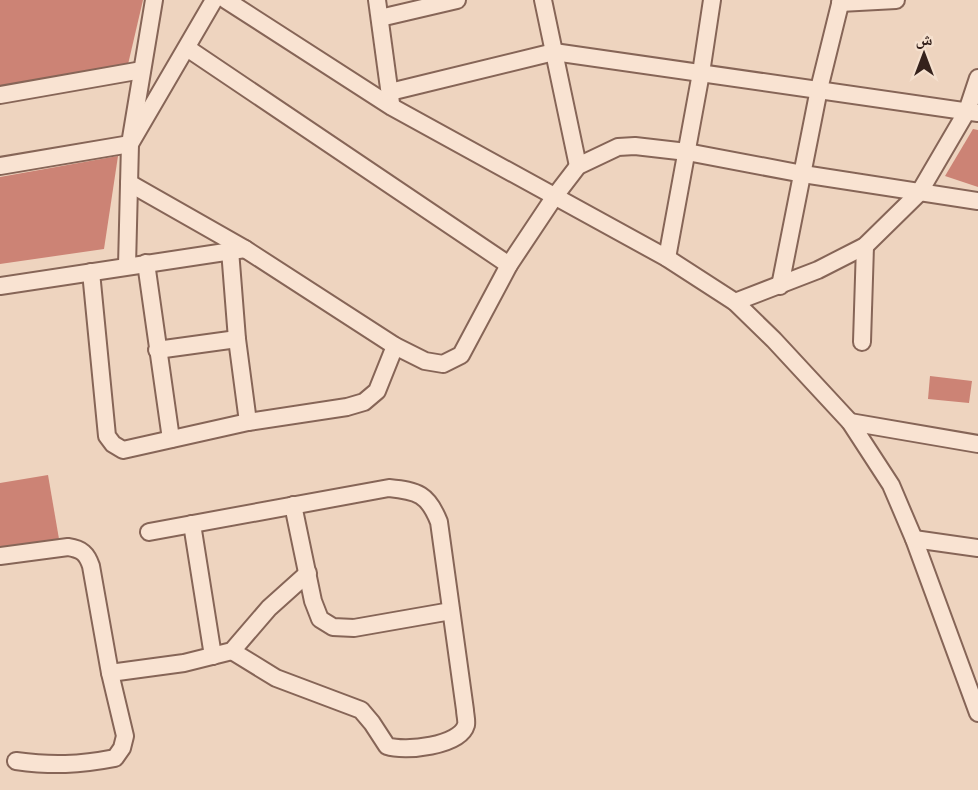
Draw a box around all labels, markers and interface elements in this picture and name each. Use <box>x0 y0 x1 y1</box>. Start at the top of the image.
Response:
north arrow <box>894 24 954 84</box>
text: ش <box>916 31 933 49</box>

